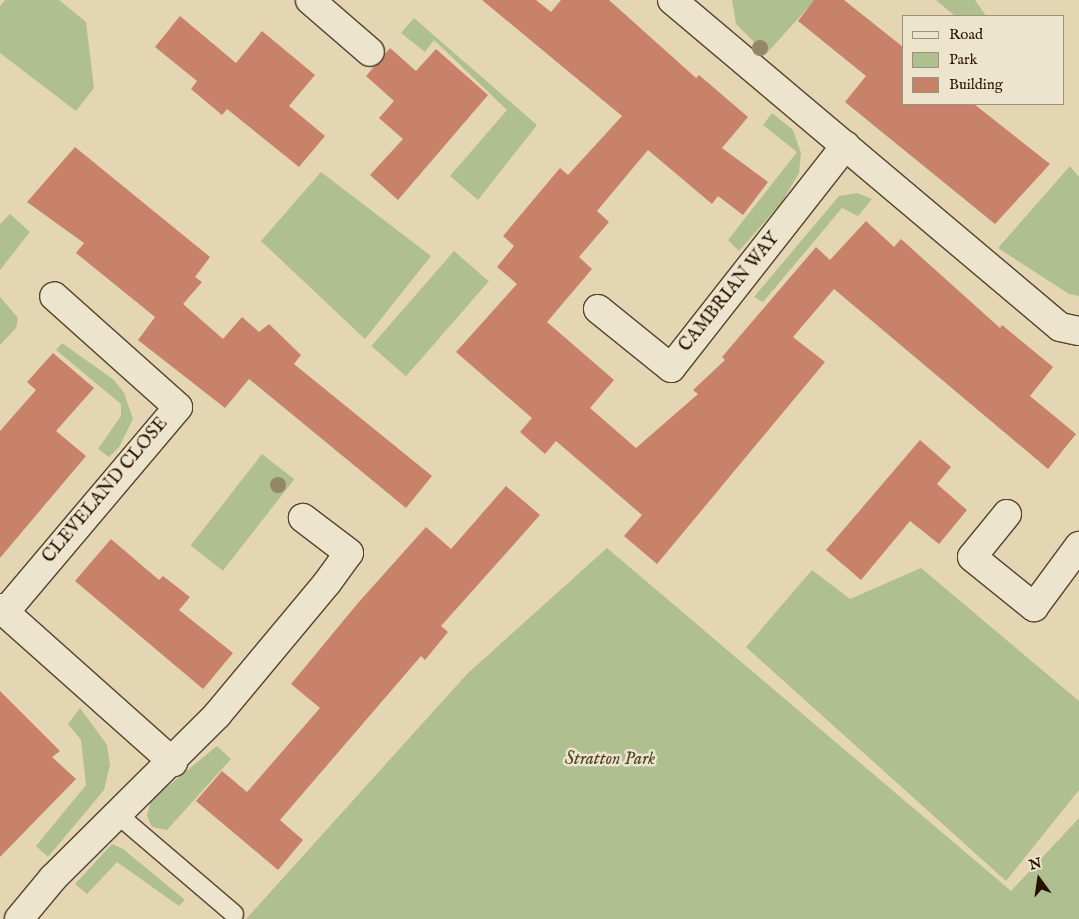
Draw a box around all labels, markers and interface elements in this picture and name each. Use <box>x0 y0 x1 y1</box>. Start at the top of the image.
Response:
legend <box>902 15 1064 105</box>
text: Road <box>949 25 983 44</box>
text: Park <box>949 50 978 69</box>
text: Building <box>949 75 1003 94</box>
street label: CAMBRIAN WAY <box>675 229 785 357</box>
street label: CLEVELAND CLOSE <box>39 414 173 568</box>
park label: Stratton Park <box>565 749 655 771</box>
north arrow <box>1014 854 1064 904</box>
text: N <box>1027 854 1043 875</box>

